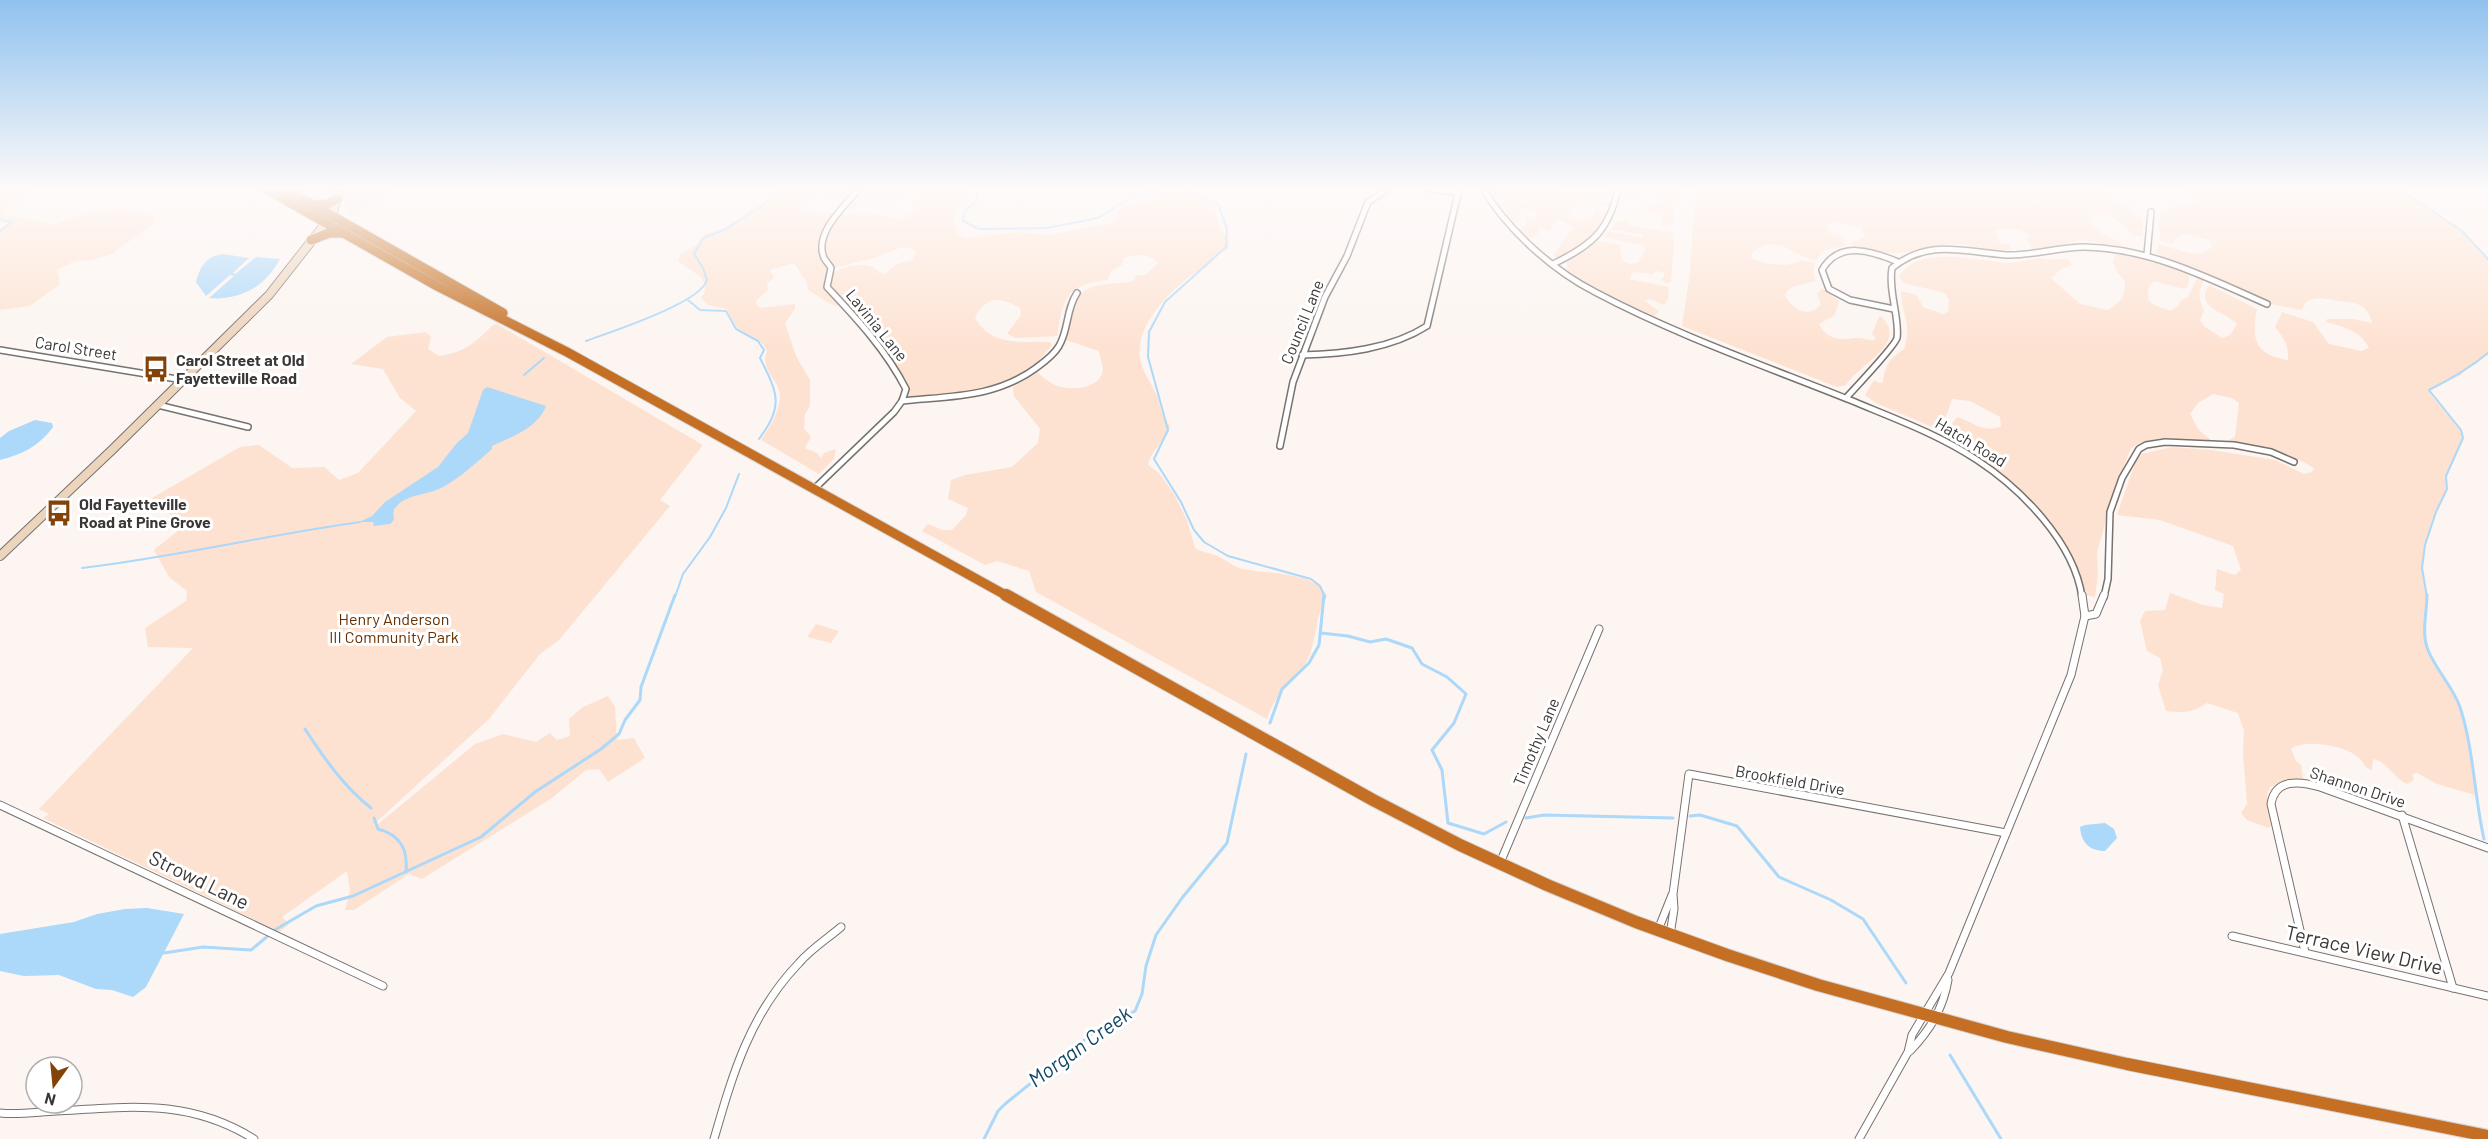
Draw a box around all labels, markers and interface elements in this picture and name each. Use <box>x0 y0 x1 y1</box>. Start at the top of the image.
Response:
street label: Council Lane <box>1276 277 1327 367</box>
street label: Lavinia Lane <box>843 285 912 365</box>
street label: Carol Street <box>34 332 118 363</box>
place label: Carol Street at Old Fayetteville Road <box>176 350 305 387</box>
bus stop icon: Carol Street at Old Fayetteville Road <box>141 354 171 384</box>
street label: Hatch Road <box>1932 413 2010 470</box>
place label: Old Fayetteville Road at Pine Grove <box>79 494 211 531</box>
bus stop icon: Old Fayetteville Road at Pine Grove <box>44 498 74 528</box>
park label: Henry Anderson III Community Park <box>329 609 459 646</box>
street label: Timothy Lane <box>1508 695 1563 789</box>
street label: Brookfield Drive <box>1734 761 1846 798</box>
street label: Shannon Drive <box>2308 762 2408 811</box>
street label: Strowd Lane <box>145 845 253 914</box>
street label: Terrace View Drive <box>2283 919 2445 979</box>
water label: Morgan Creek <box>1023 1000 1136 1092</box>
north arrow <box>24 1055 84 1115</box>
text: N <box>42 1089 58 1111</box>

